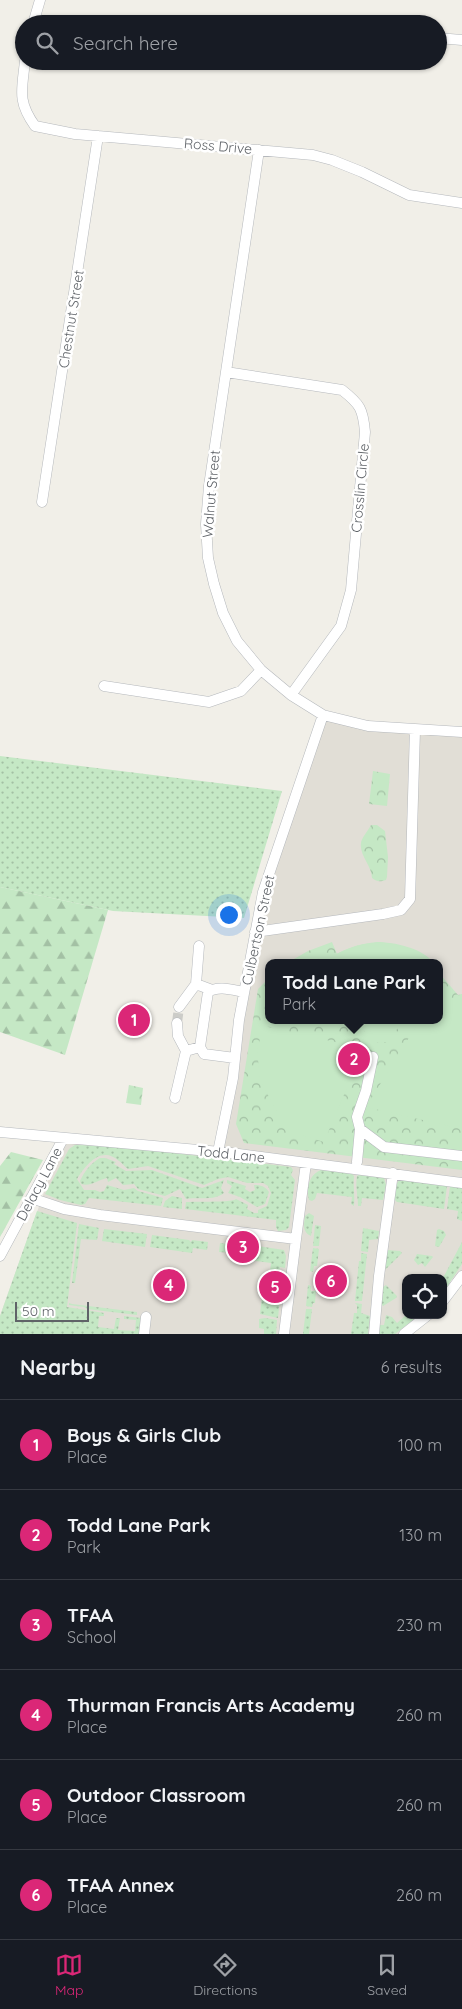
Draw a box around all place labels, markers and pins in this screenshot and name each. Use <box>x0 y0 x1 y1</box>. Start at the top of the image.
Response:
pin: 1 <box>118 1001 150 1039</box>
pin: 2 <box>338 1040 370 1078</box>
pin: 3 <box>227 1228 259 1266</box>
pin: 6 <box>315 1262 347 1300</box>
pin: 4 <box>153 1266 185 1304</box>
pin: 5 <box>259 1268 291 1306</box>

